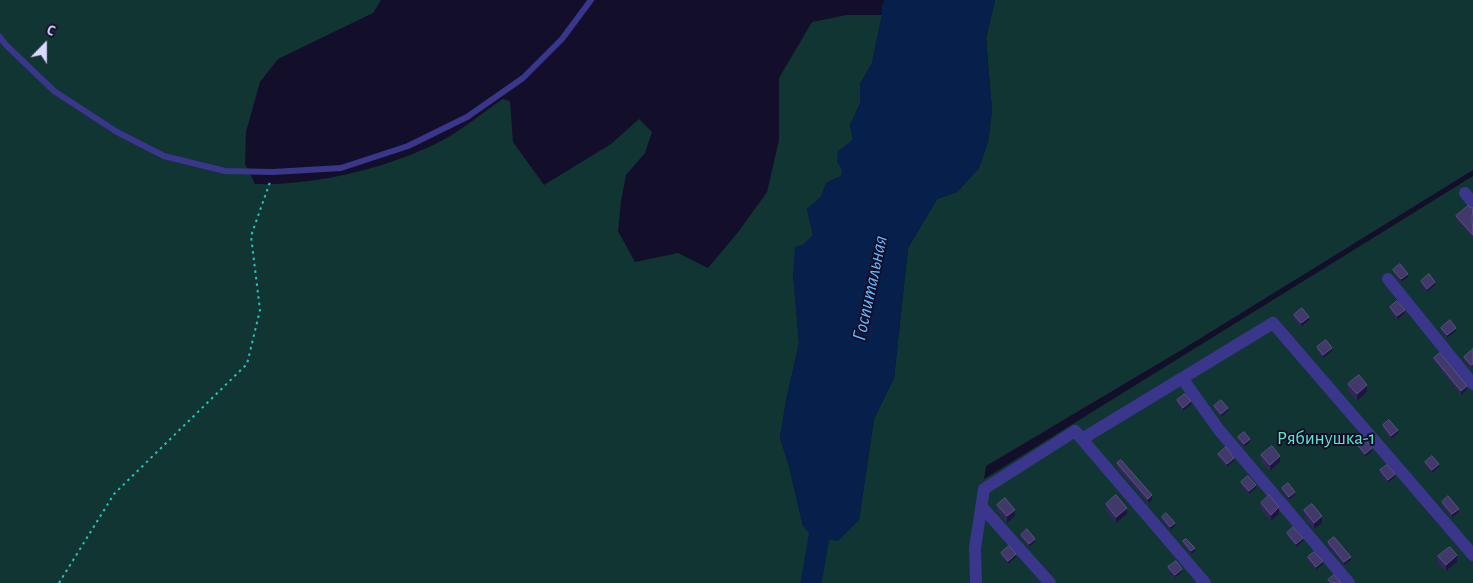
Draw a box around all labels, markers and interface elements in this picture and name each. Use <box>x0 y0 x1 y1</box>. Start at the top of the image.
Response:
north arrow <box>20 20 70 70</box>
text: С <box>44 23 57 39</box>
water label: Госпитальная <box>847 233 893 343</box>
park label: Рябинушка-1 <box>1277 427 1375 449</box>

